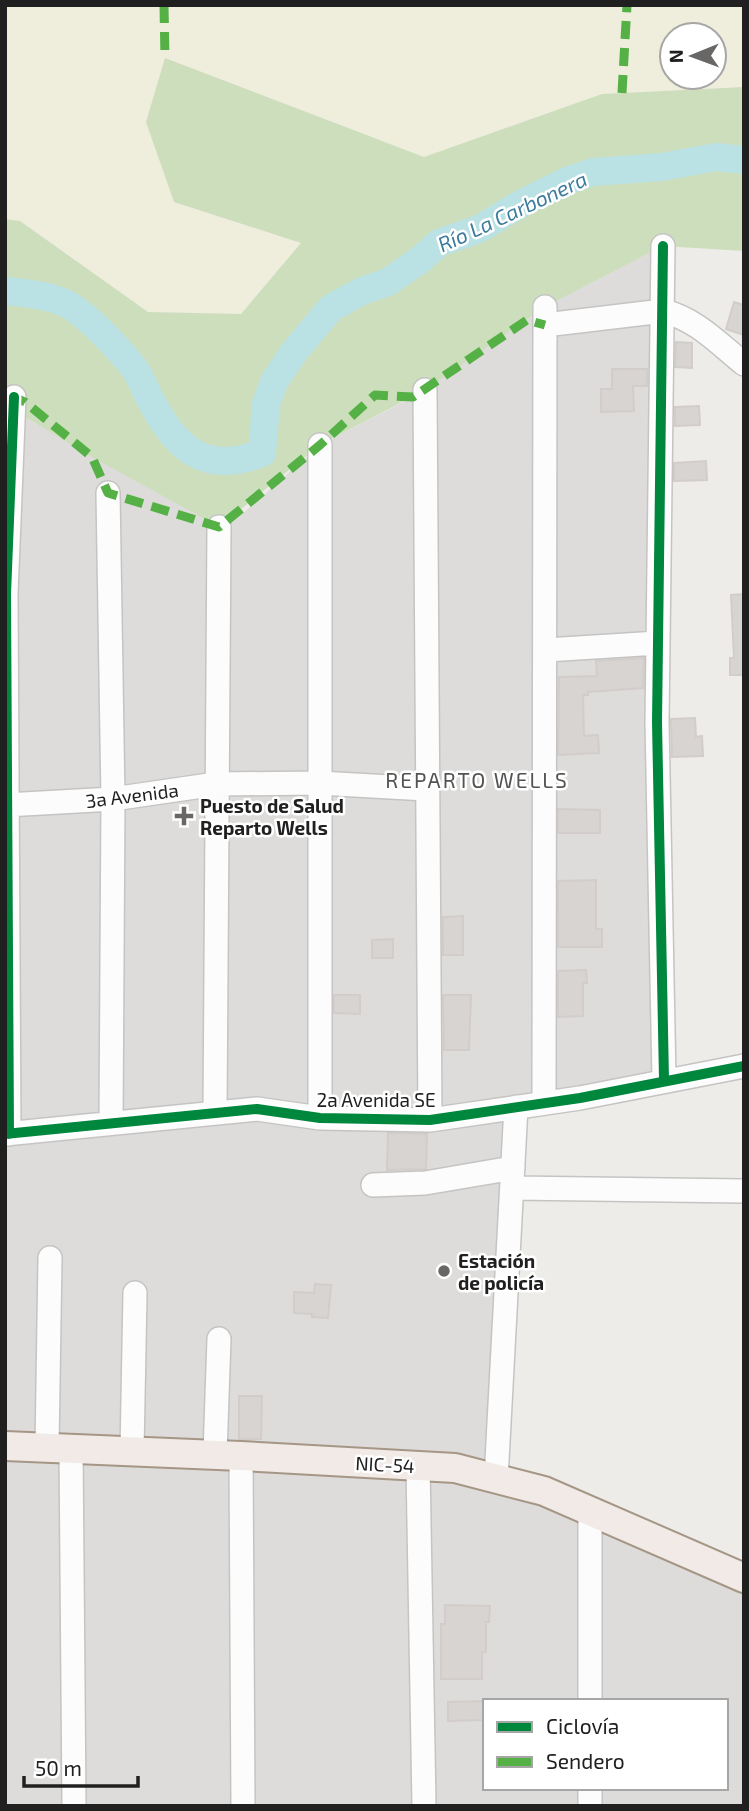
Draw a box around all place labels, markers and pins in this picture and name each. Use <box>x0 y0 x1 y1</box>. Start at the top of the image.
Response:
place label: Puesto de Salud Reparto Wells <box>200 794 344 839</box>
marker: Puesto de Salud Reparto Wells <box>174 806 194 826</box>
place label: Estación de policía <box>458 1249 544 1294</box>
marker: Estación de policía <box>436 1263 452 1279</box>

